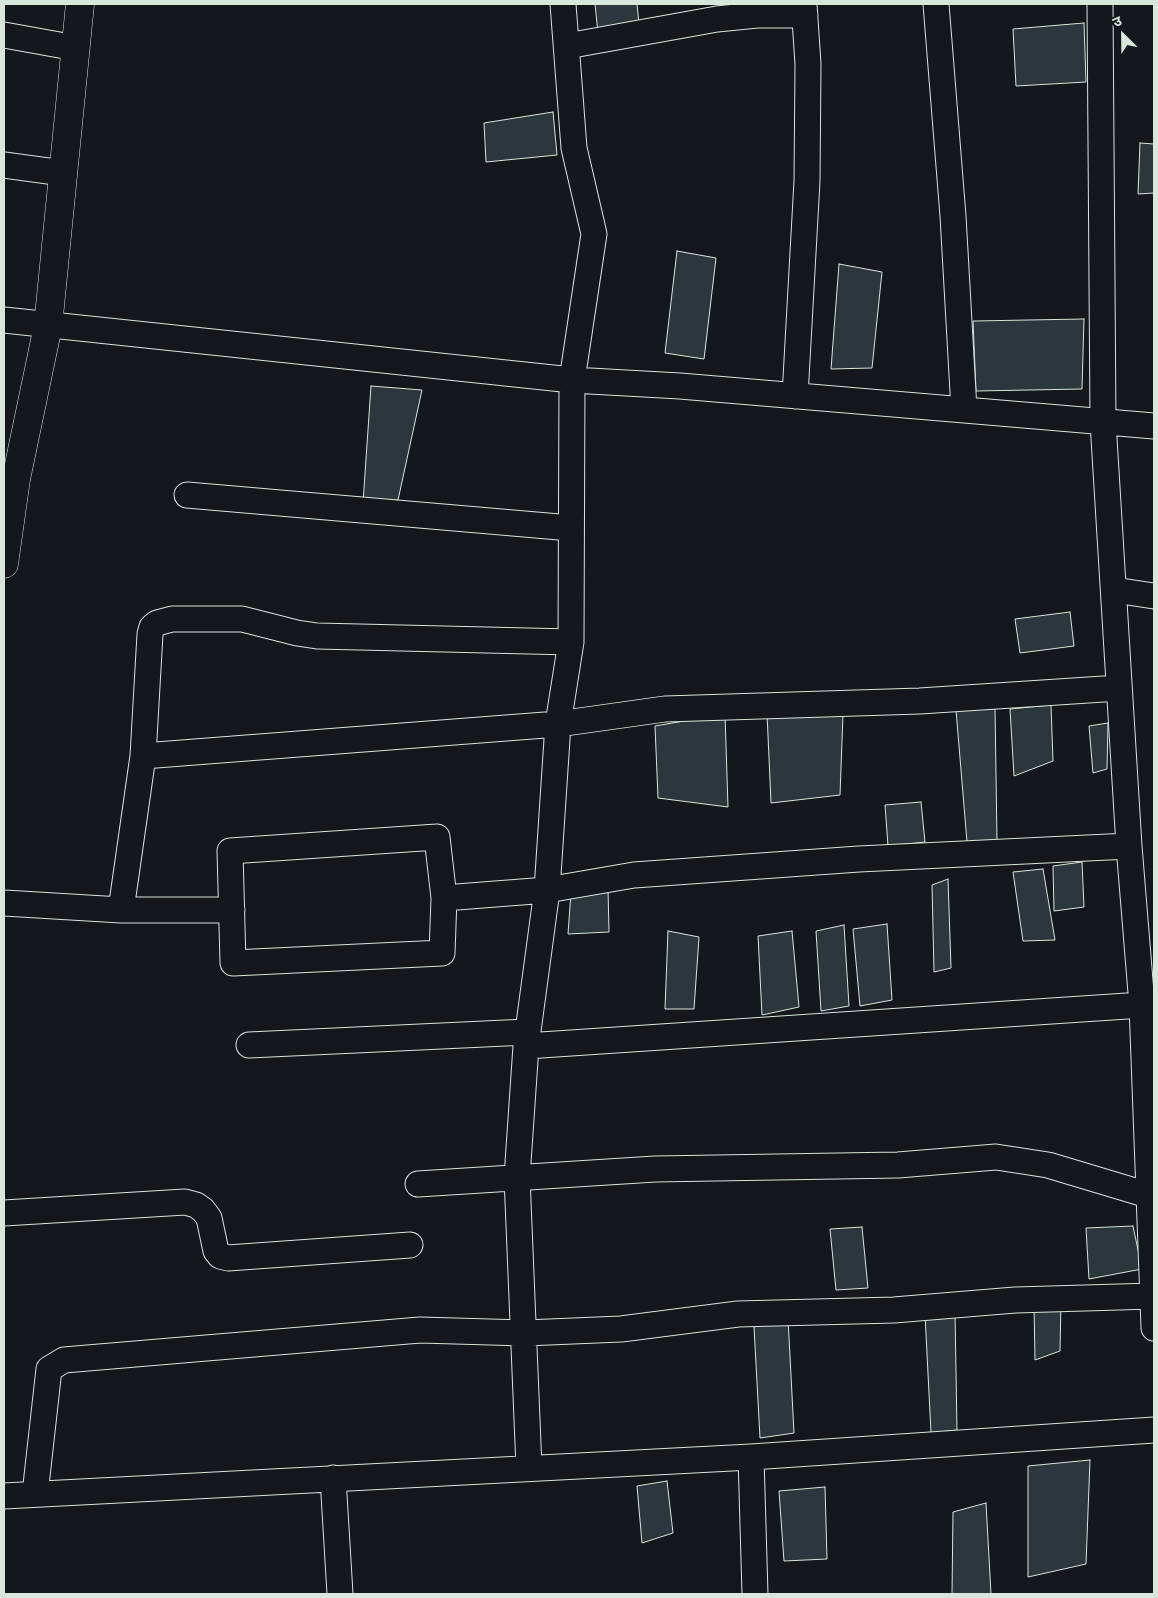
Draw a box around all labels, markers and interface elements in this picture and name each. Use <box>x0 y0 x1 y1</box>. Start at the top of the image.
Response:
north arrow <box>1098 10 1148 60</box>
text: उ <box>1110 11 1124 31</box>

